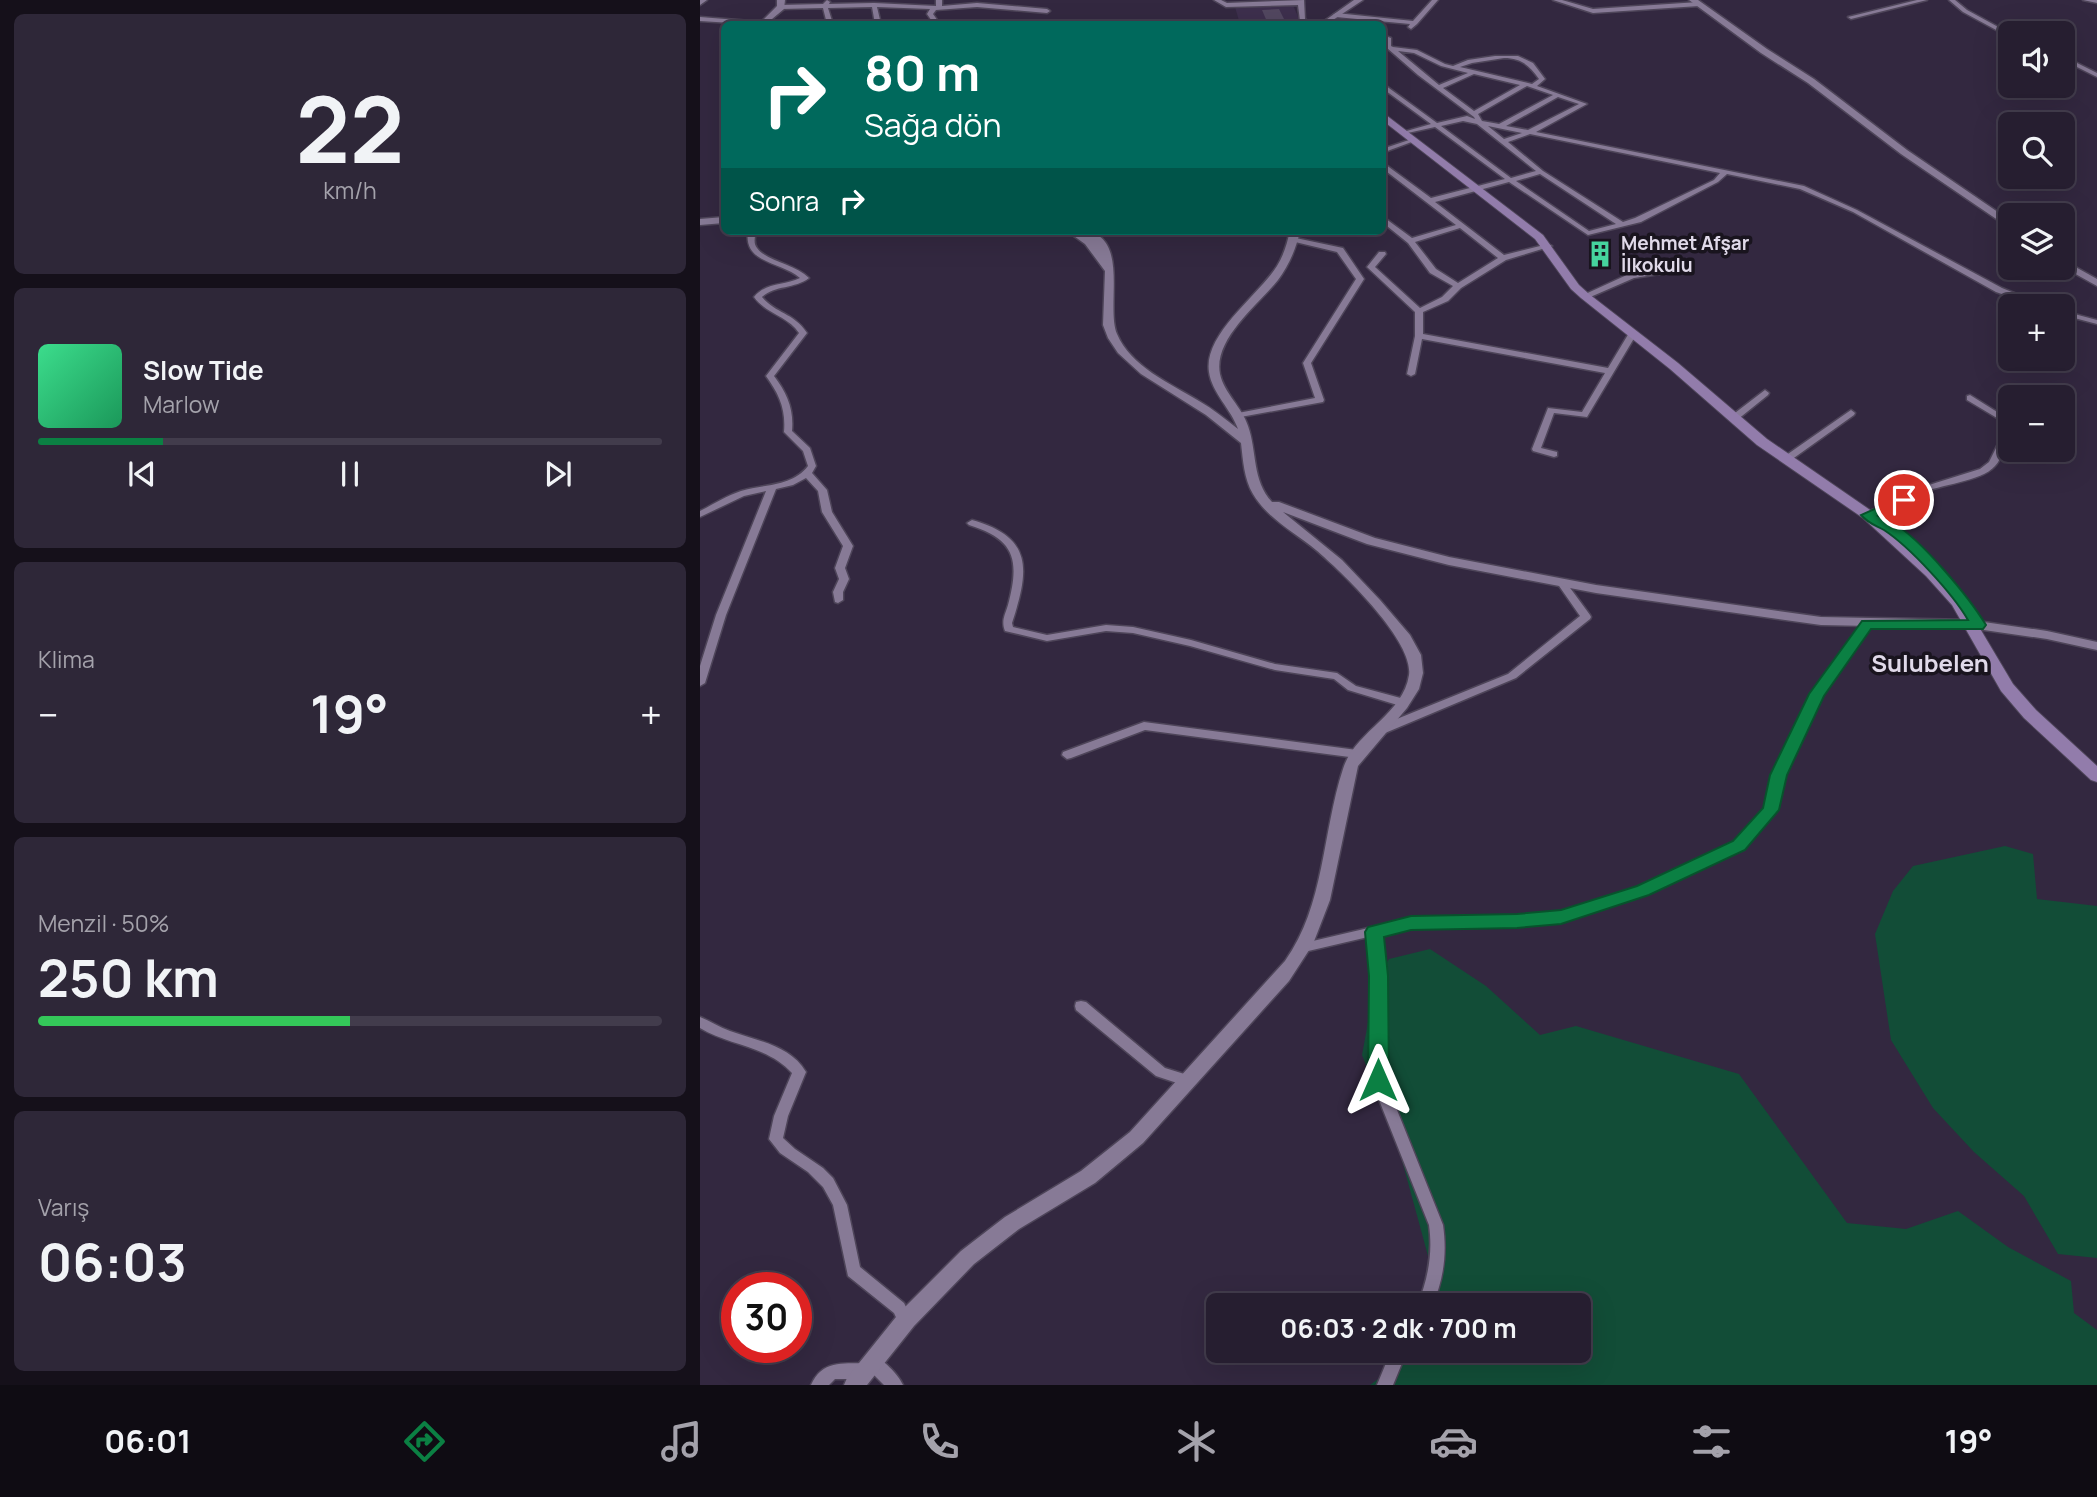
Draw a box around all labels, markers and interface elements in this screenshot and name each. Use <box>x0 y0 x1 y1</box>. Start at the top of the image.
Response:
map controls <box>1998 21 2075 462</box>
button: sound <box>1998 21 2075 98</box>
text: 80 m <box>864 39 980 106</box>
icon: right <box>749 49 840 140</box>
text: 22 <box>296 66 404 190</box>
text: Sağa dön <box>864 103 1002 147</box>
button: search <box>1998 112 2075 189</box>
text: km/h <box>323 174 377 206</box>
icon: right <box>833 182 871 220</box>
text: Sonra <box>749 183 819 219</box>
button: layers <box>1998 203 2075 280</box>
place label: Mehmet Afşar İlkokulu <box>1621 230 1750 278</box>
building icon: Mehmet Afşar İlkokulu <box>1585 239 1615 269</box>
button: + <box>1998 294 2075 371</box>
text: Slow Tide <box>143 352 264 388</box>
button: − <box>1998 385 2075 462</box>
text: Marlow <box>143 388 220 420</box>
icon: previous <box>123 455 161 493</box>
icon: pause <box>331 455 369 493</box>
icon: next <box>539 455 577 493</box>
pin <box>1874 470 1934 530</box>
icon: arrive <box>1885 481 1923 519</box>
text: Klima <box>38 643 95 675</box>
district label: Sulubelen <box>1871 646 1989 679</box>
text: 19° <box>310 678 389 749</box>
text: − <box>38 688 59 740</box>
text: + <box>640 688 662 740</box>
text: Menzil · 50% <box>38 907 169 939</box>
text: 250 km <box>38 942 219 1013</box>
position arrow <box>1341 1043 1415 1117</box>
text: Varış <box>38 1191 89 1223</box>
text: 06:03 <box>38 1226 187 1297</box>
speed limit sign: 30 <box>721 1272 812 1363</box>
text: 06:03 · 2 dk · 700 m <box>1280 1310 1517 1346</box>
icon: directions <box>400 1417 449 1466</box>
icon: music <box>657 1417 706 1466</box>
icon: phone <box>915 1417 964 1466</box>
icon: climate <box>1172 1417 1221 1466</box>
icon: car <box>1429 1417 1478 1466</box>
icon: filters <box>1687 1417 1736 1466</box>
text: 06:01 <box>104 1419 191 1463</box>
text: 19° <box>1944 1419 1993 1463</box>

